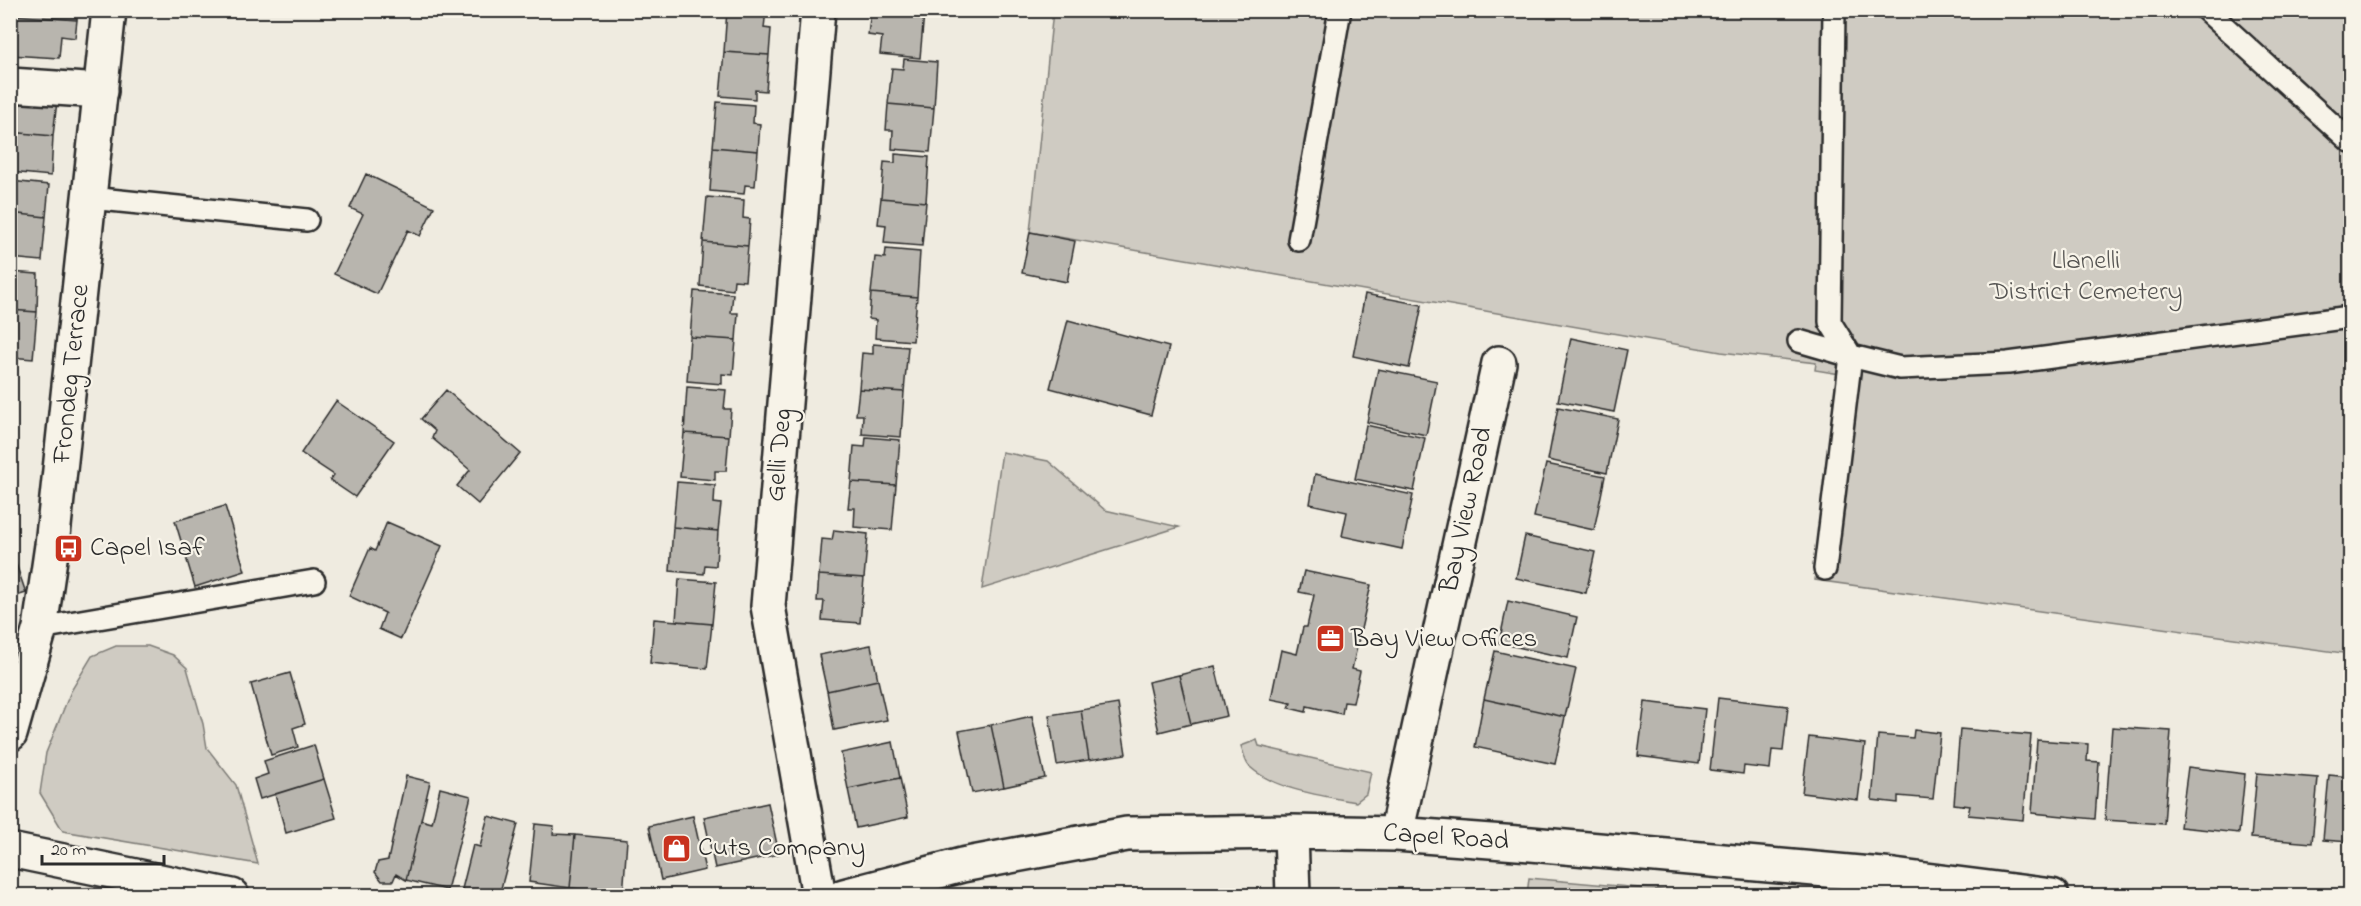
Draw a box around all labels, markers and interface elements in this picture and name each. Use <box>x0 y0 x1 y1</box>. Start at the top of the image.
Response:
park label: Llanelli District Cemetery <box>1988 242 2183 312</box>
street label: Frondeg Terrace <box>43 281 101 467</box>
street label: Gelli Deg <box>756 407 804 503</box>
street label: Bay View Road <box>1430 423 1504 598</box>
place label: Capel Isaf <box>90 529 205 568</box>
bus stop icon: Capel Isaf <box>53 532 85 564</box>
place label: Bay View Offices <box>1350 620 1537 659</box>
office icon: Bay View Offices <box>1314 623 1346 655</box>
street label: Capel Road <box>1382 814 1510 862</box>
scale bar <box>42 828 164 866</box>
place label: Cuts Company <box>698 829 865 868</box>
shop icon: Cuts Company <box>661 832 693 864</box>
text: 20 m <box>51 838 86 864</box>

